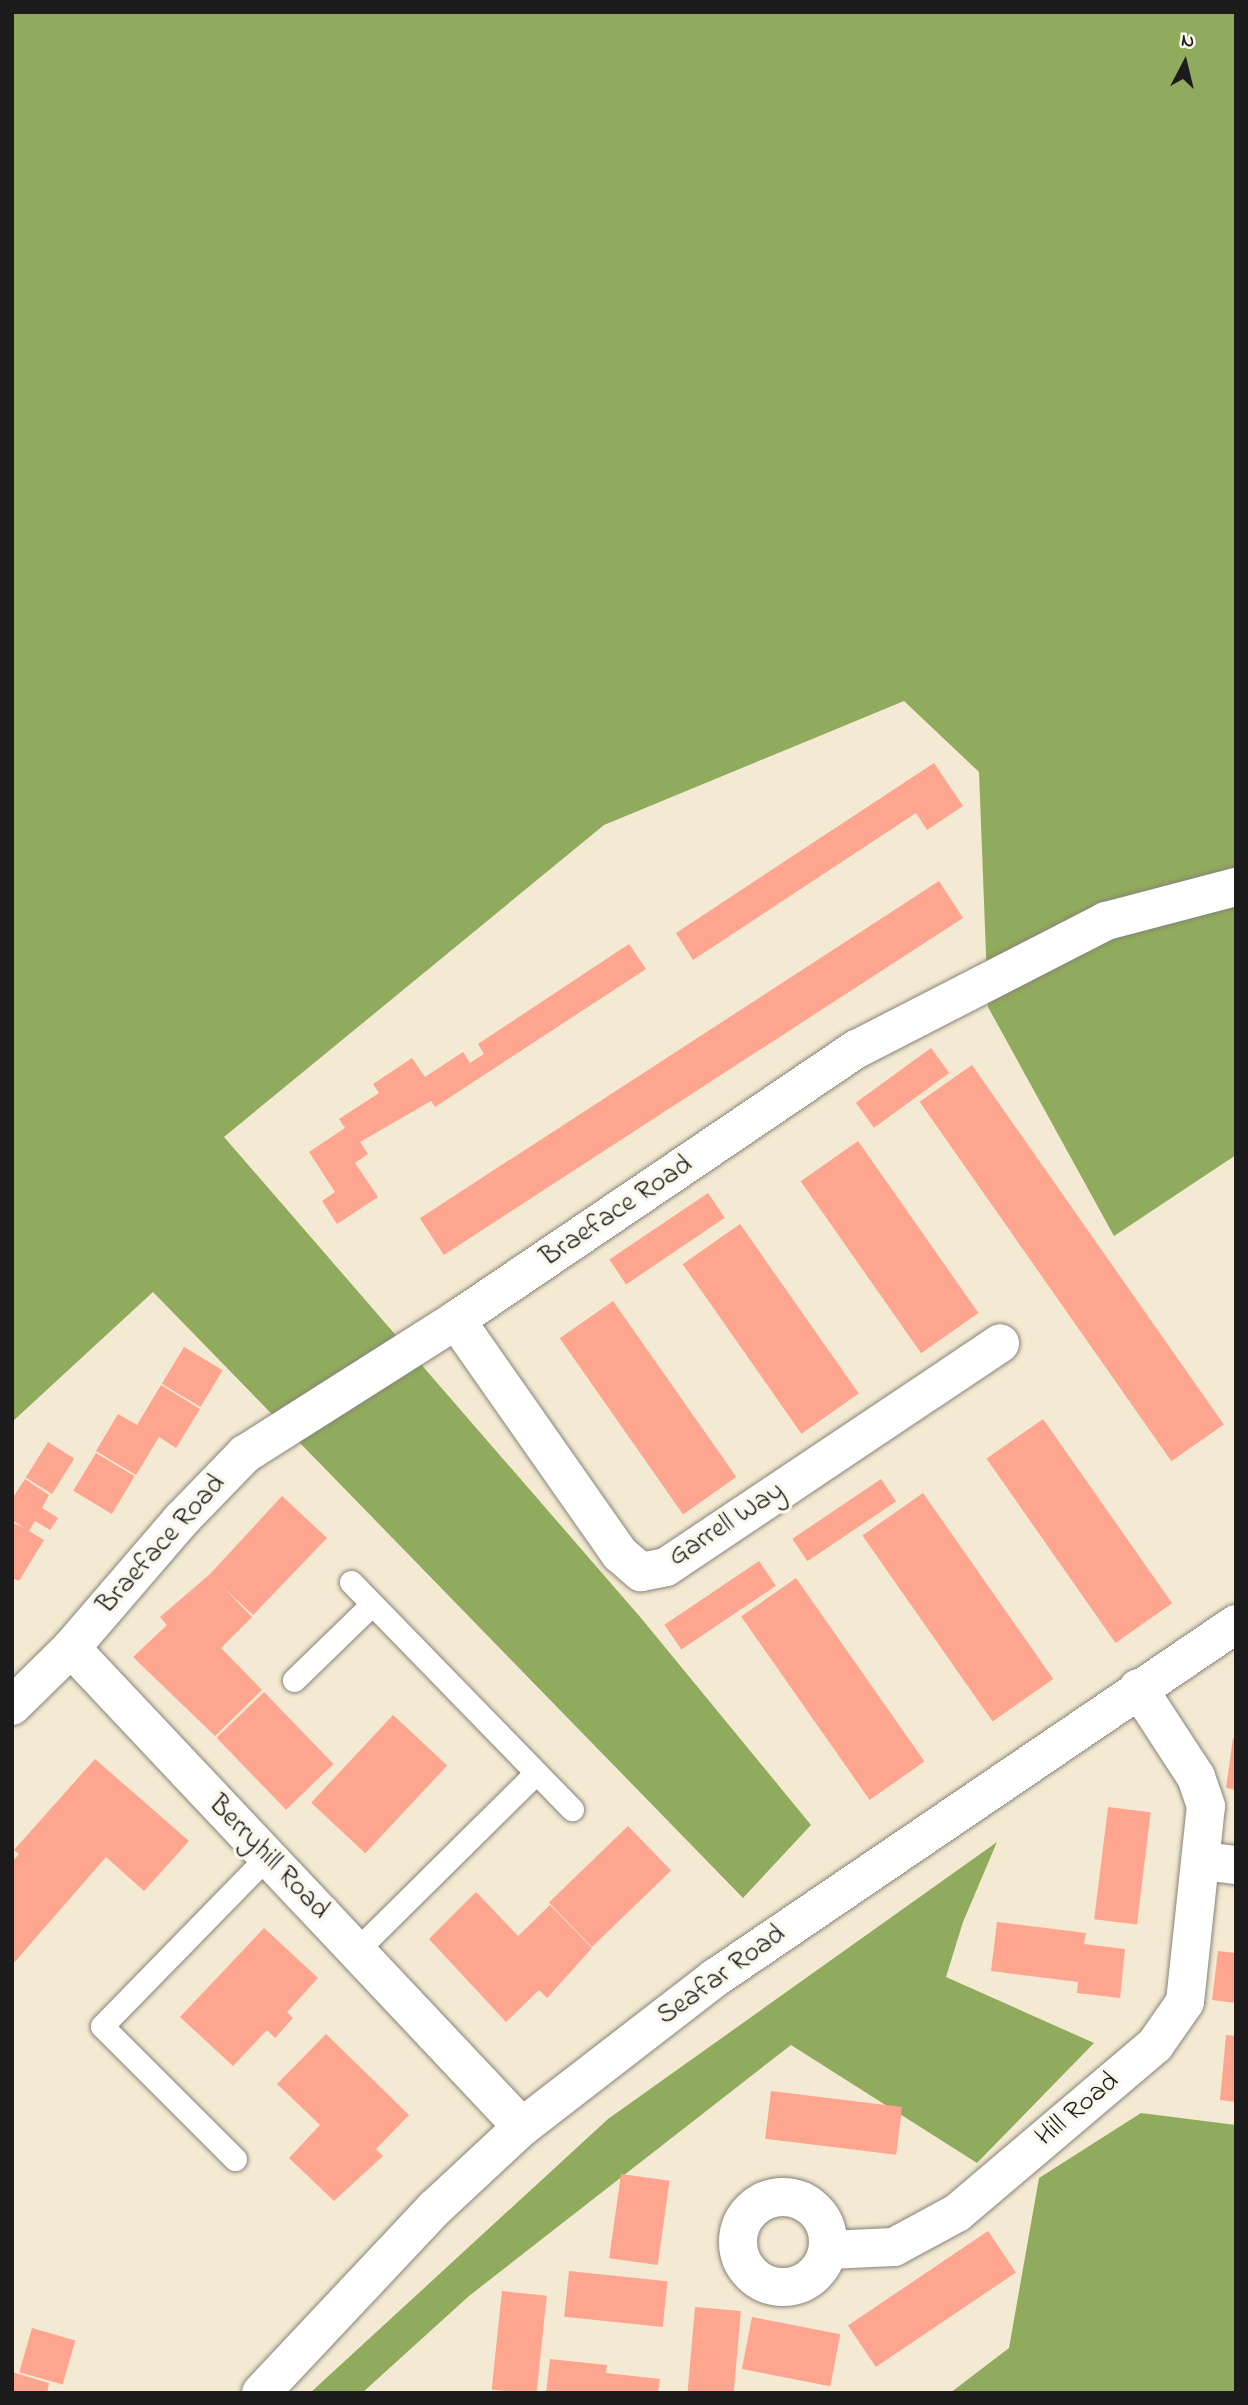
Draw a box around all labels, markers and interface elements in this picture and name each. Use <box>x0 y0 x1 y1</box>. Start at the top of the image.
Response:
text: N <box>1180 27 1196 56</box>
north arrow <box>1150 28 1220 98</box>
street label: Braeface Road <box>535 1149 699 1275</box>
street label: Braeface Road <box>91 1468 233 1622</box>
street label: Garrell Way <box>663 1475 791 1575</box>
street label: Berryhill Road <box>200 1789 336 1927</box>
street label: Seafar Road <box>651 1918 793 2034</box>
street label: Hill Road <box>1029 2065 1127 2155</box>

